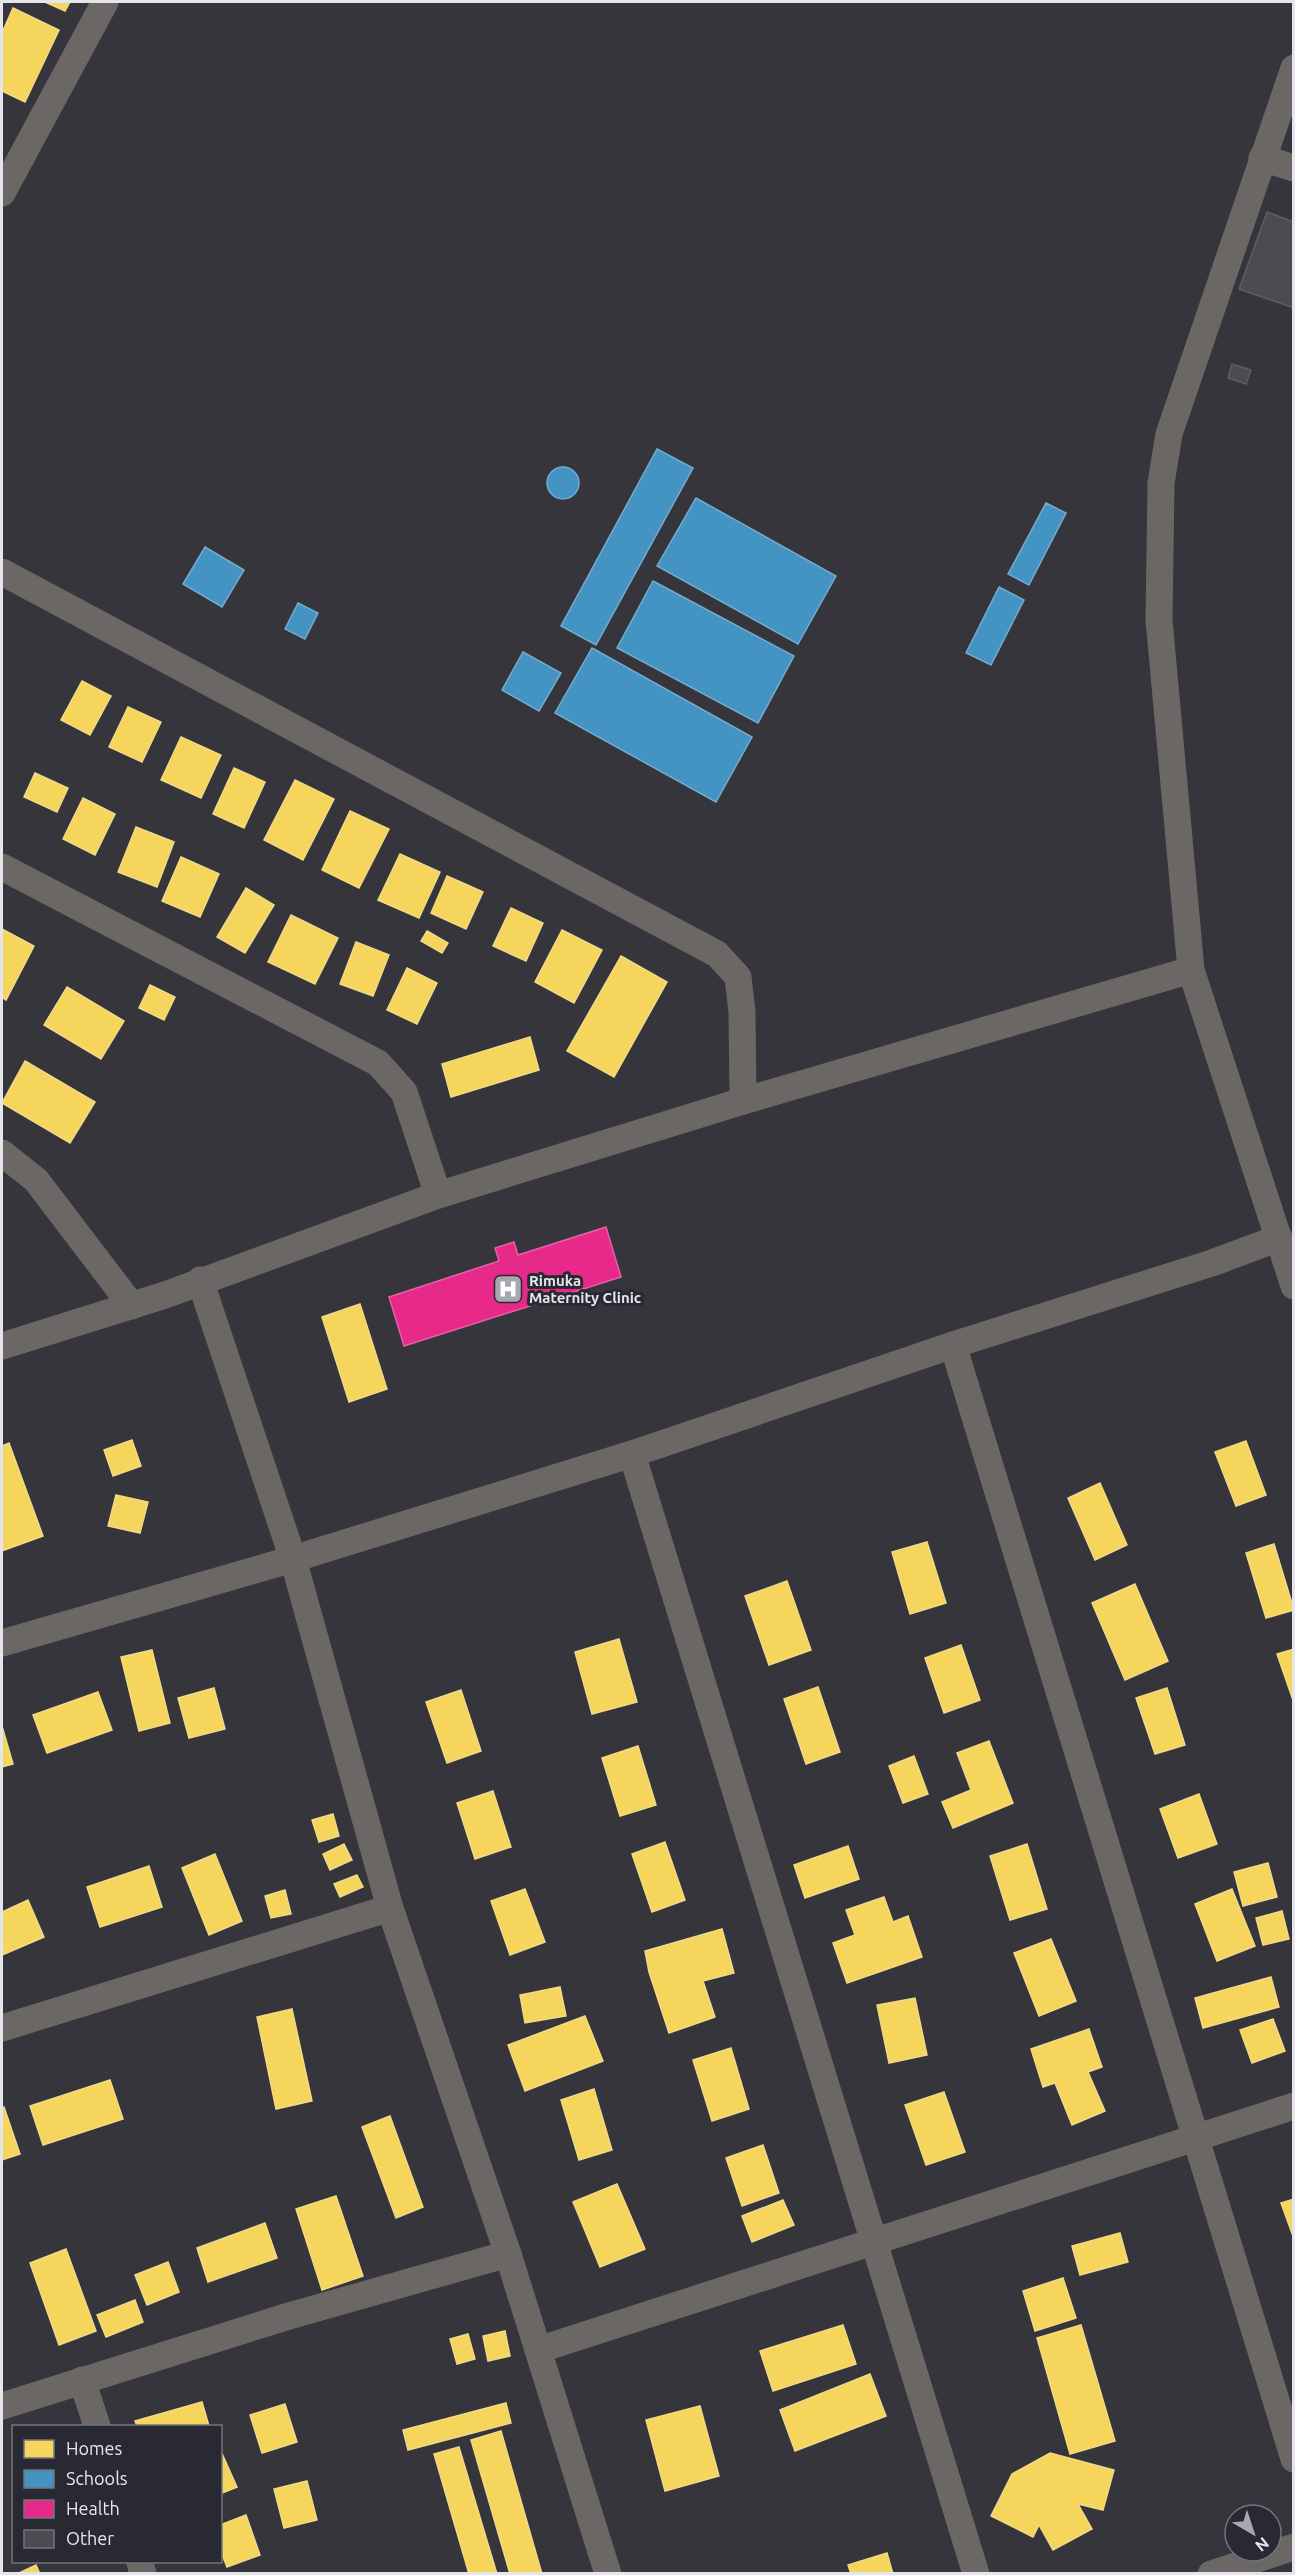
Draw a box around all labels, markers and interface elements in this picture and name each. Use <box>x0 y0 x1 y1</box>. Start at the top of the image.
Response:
place label: Rimuka Maternity Clinic <box>529 1272 641 1306</box>
hospital icon: Rimuka Maternity Clinic <box>492 1273 524 1305</box>
legend <box>12 2425 222 2563</box>
text: Homes <box>66 2438 123 2458</box>
text: Schools <box>66 2468 128 2488</box>
text: Health <box>66 2498 120 2518</box>
north arrow <box>1223 2503 1283 2563</box>
text: Other <box>66 2528 114 2548</box>
text: N <box>1252 2534 1273 2555</box>

